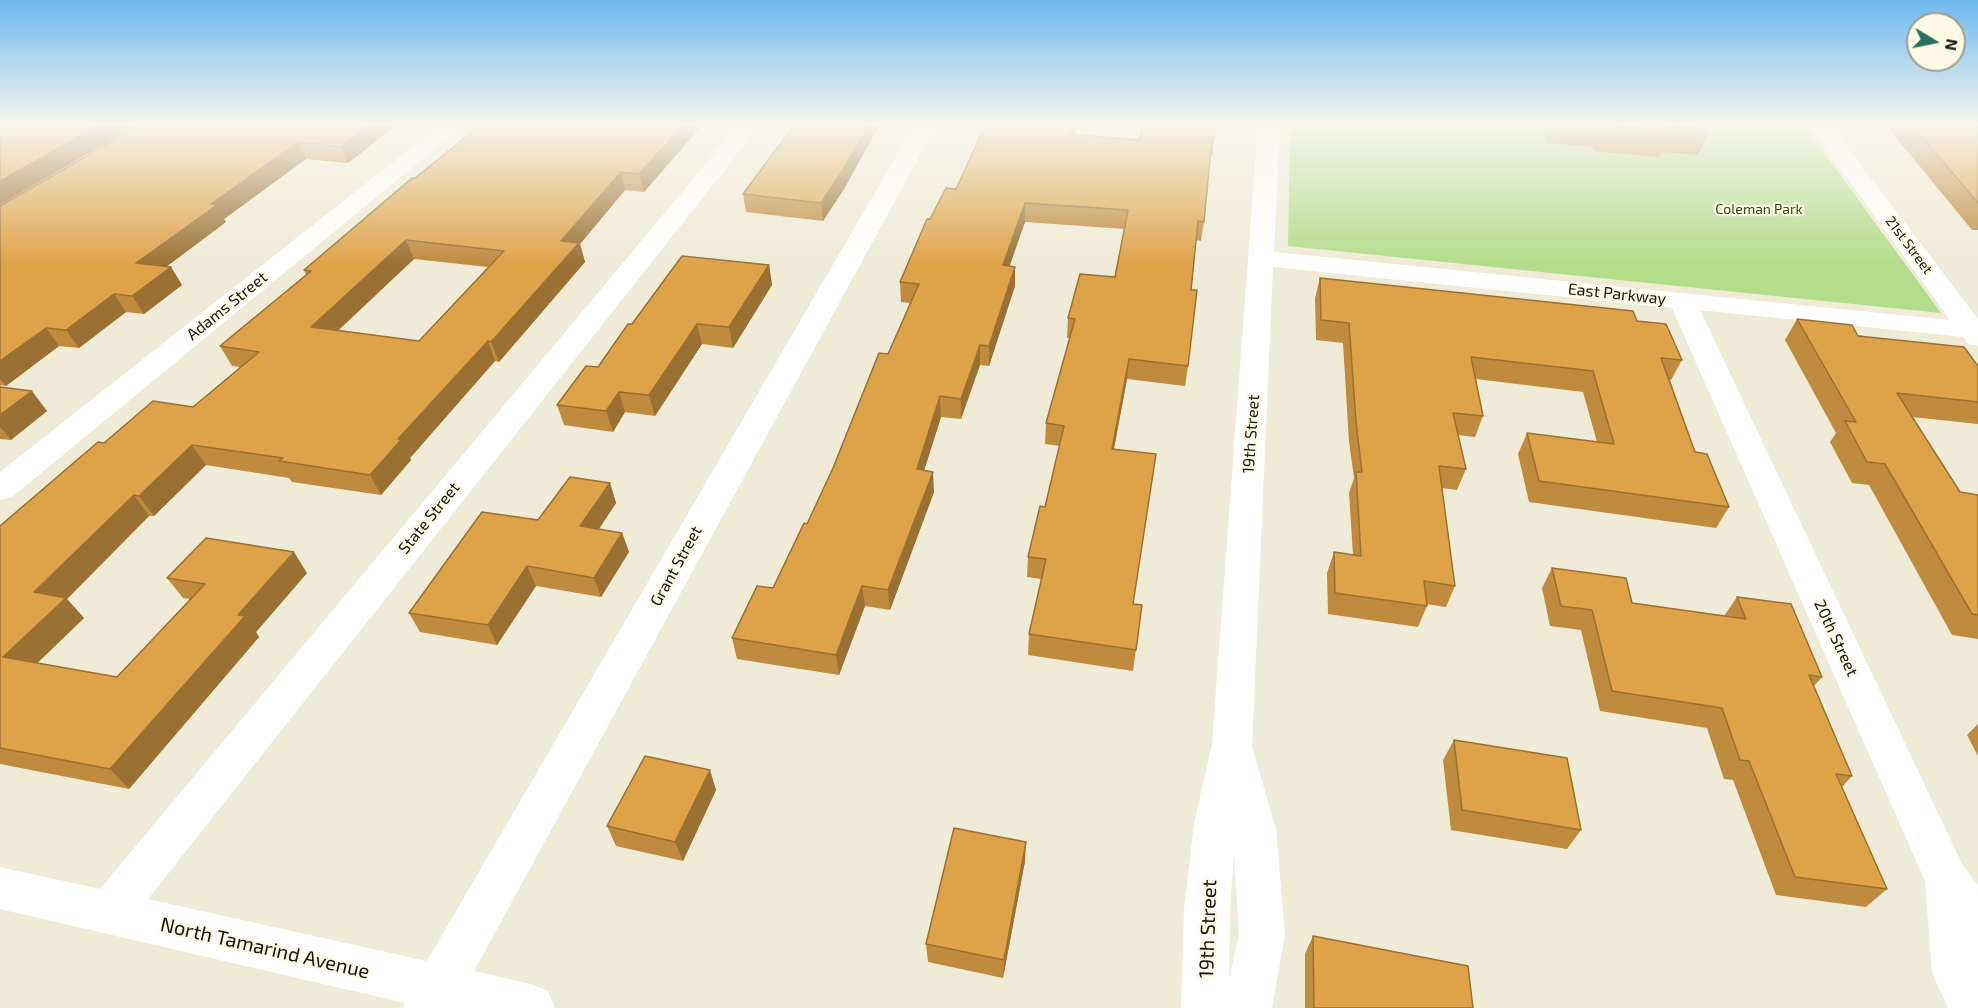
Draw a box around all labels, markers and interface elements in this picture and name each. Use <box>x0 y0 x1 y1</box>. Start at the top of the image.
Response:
north arrow <box>1906 12 1966 72</box>
text: N <box>1942 38 1963 52</box>
park label: Coleman Park <box>1715 201 1803 217</box>
street label: 21st Street <box>1882 213 1936 277</box>
street label: Adams Street <box>183 268 271 344</box>
street label: East Parkway <box>1567 279 1667 309</box>
street label: 19th Street <box>1239 394 1263 474</box>
street label: State Street <box>394 478 464 558</box>
street label: Grant Street <box>646 523 706 609</box>
street label: 20th Street <box>1810 597 1862 679</box>
street label: 19th Street <box>1194 879 1222 979</box>
street label: North Tamarind Avenue <box>158 912 372 984</box>

